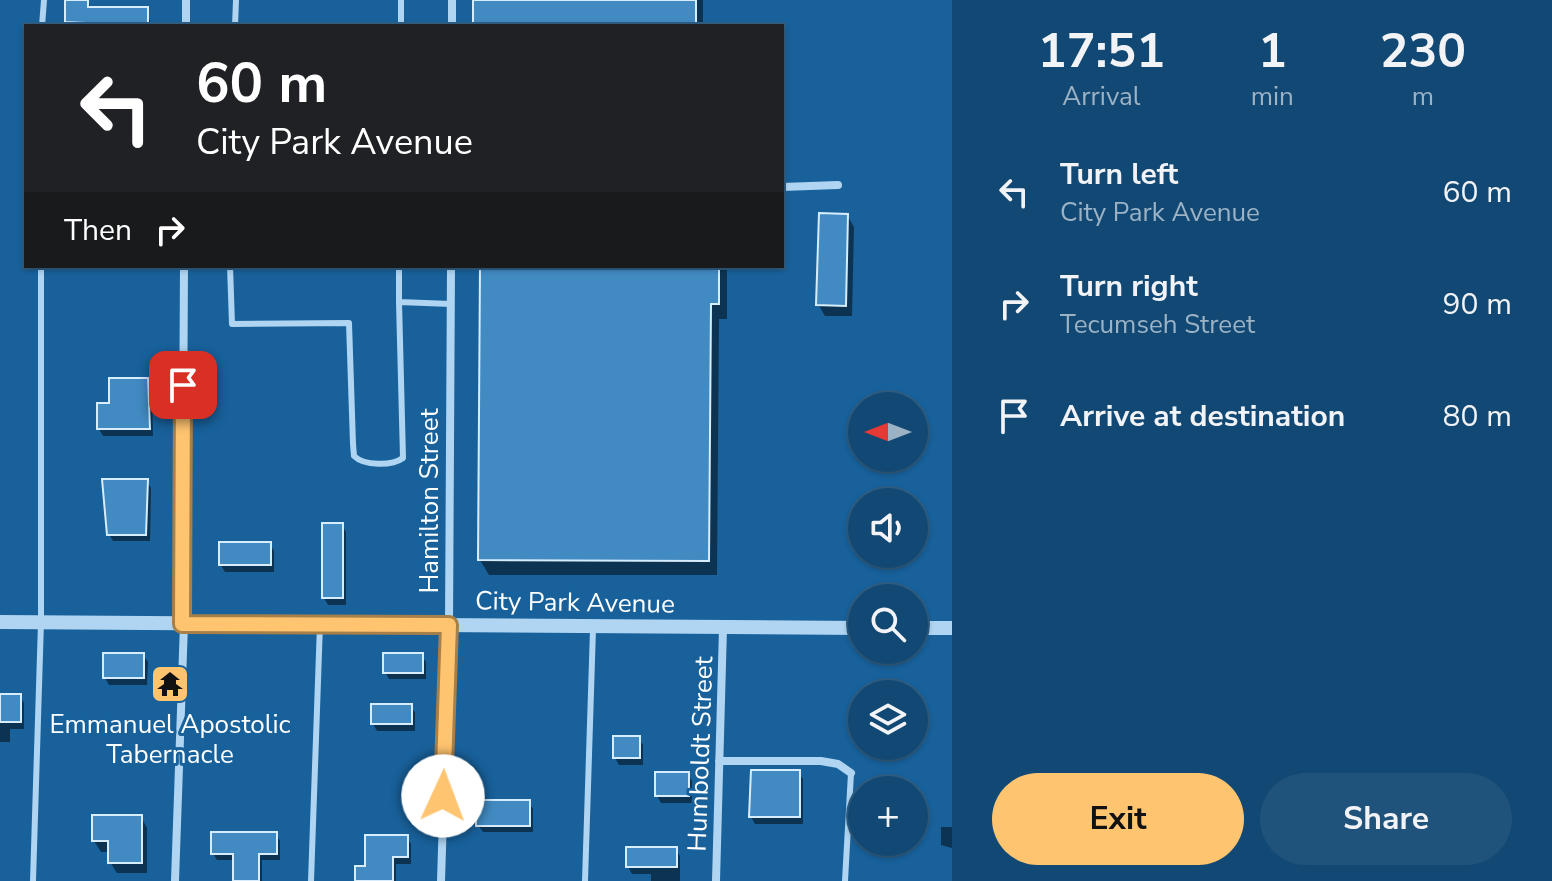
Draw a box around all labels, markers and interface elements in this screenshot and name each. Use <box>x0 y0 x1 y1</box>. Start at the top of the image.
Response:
text: 17:51 <box>1038 18 1165 84</box>
text: 1 <box>1258 18 1287 84</box>
text: 230 <box>1380 18 1466 84</box>
text: 60 m <box>196 45 327 122</box>
icon: left <box>64 56 168 160</box>
text: Arrival <box>1062 79 1141 114</box>
text: min <box>1251 79 1294 114</box>
text: m <box>1412 79 1434 114</box>
text: City Park Avenue <box>196 118 473 167</box>
text: Turn left <box>1060 154 1178 195</box>
icon: left <box>992 170 1036 214</box>
text: 60 m <box>1443 172 1512 213</box>
text: City Park Avenue <box>1060 195 1260 230</box>
icon: right <box>148 208 192 252</box>
text: Then <box>64 210 132 251</box>
text: Turn right <box>1060 266 1198 307</box>
icon: right <box>992 282 1036 326</box>
text: 90 m <box>1443 284 1512 325</box>
text: Tecumseh Street <box>1060 307 1255 342</box>
pin <box>149 351 217 419</box>
icon: arrive <box>161 363 205 407</box>
north arrow <box>848 392 928 472</box>
map controls <box>848 392 928 856</box>
icon: arrive <box>992 394 1036 438</box>
text: Arrive at destination <box>1060 396 1345 437</box>
text: 80 m <box>1443 396 1512 437</box>
street label: Hamilton Street <box>412 408 447 594</box>
button: sound <box>848 488 928 568</box>
street label: City Park Avenue <box>475 583 675 622</box>
button: search <box>848 584 928 664</box>
street label: Humboldt Street <box>680 655 721 852</box>
temple icon: Emmanuel Apostolic Tabernacle <box>149 663 191 705</box>
button: layers <box>848 680 928 760</box>
place label: Emmanuel Apostolic Tabernacle <box>49 707 291 772</box>
position arrow <box>401 754 485 838</box>
button: Exit <box>992 773 1244 865</box>
button: Share <box>1260 773 1512 865</box>
button: + <box>848 776 928 856</box>

